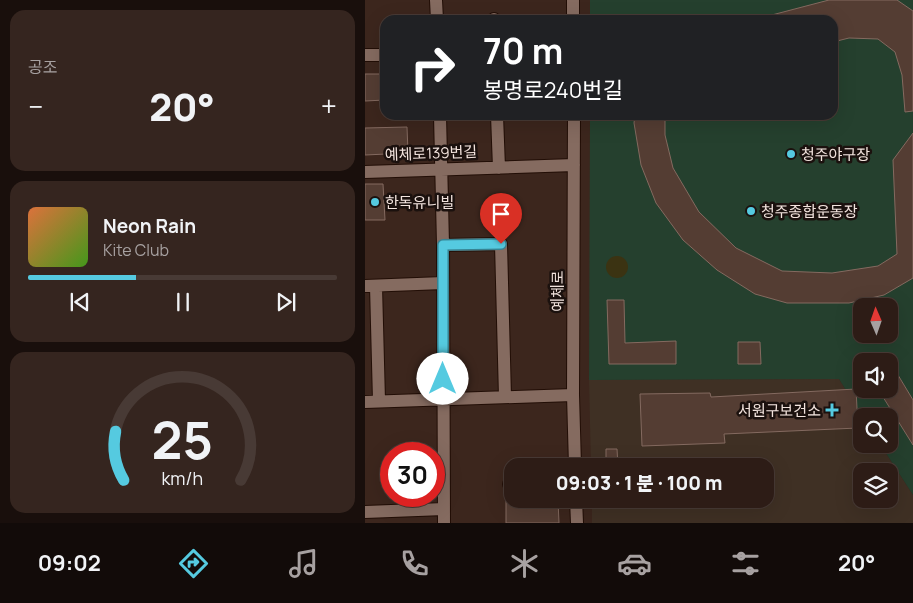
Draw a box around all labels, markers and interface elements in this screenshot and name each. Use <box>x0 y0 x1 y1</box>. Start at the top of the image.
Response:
text: 70 m <box>483 27 563 75</box>
icon: right <box>400 35 465 100</box>
text: 공조 <box>28 56 57 78</box>
text: 봉명로240번길 <box>483 75 623 105</box>
text: 20° <box>149 80 215 132</box>
text: − <box>28 87 43 125</box>
text: + <box>321 87 337 125</box>
street label: 예체로139번길 <box>384 141 478 165</box>
place label: 청주야구장 <box>801 144 870 165</box>
marker: 청주야구장 <box>785 148 797 160</box>
place label: 한독유니빌 <box>385 192 454 213</box>
pin <box>480 193 522 244</box>
marker: 한독유니빌 <box>369 196 381 208</box>
icon: arrive <box>487 200 515 228</box>
place label: 청주종합운동장 <box>761 201 858 222</box>
marker: 청주종합운동장 <box>745 205 757 217</box>
text: Neon Rain <box>103 213 196 239</box>
text: Kite Club <box>103 239 169 261</box>
street label: 예체로 <box>547 270 568 312</box>
icon: previous <box>66 288 94 316</box>
icon: pause <box>169 288 197 316</box>
icon: next <box>272 288 300 316</box>
north arrow <box>853 298 897 342</box>
map controls <box>853 298 898 508</box>
position arrow <box>416 352 468 404</box>
button: sound <box>853 353 898 398</box>
place label: 서원구보건소 <box>738 400 821 421</box>
marker: 서원구보건소 <box>825 403 839 417</box>
text: 25 <box>152 404 213 475</box>
button: search <box>853 408 898 453</box>
speed limit sign: 30 <box>380 442 445 507</box>
button: layers <box>853 463 898 508</box>
text: km/h <box>162 466 203 490</box>
text: 09:03 · 1 분 · 100 m <box>556 470 722 496</box>
icon: directions <box>176 546 211 581</box>
icon: music <box>286 546 321 581</box>
icon: phone <box>397 546 432 581</box>
icon: climate <box>507 546 542 581</box>
icon: car <box>617 546 652 581</box>
icon: filters <box>728 546 763 581</box>
text: 09:02 <box>38 548 101 578</box>
text: 20° <box>838 548 875 578</box>

